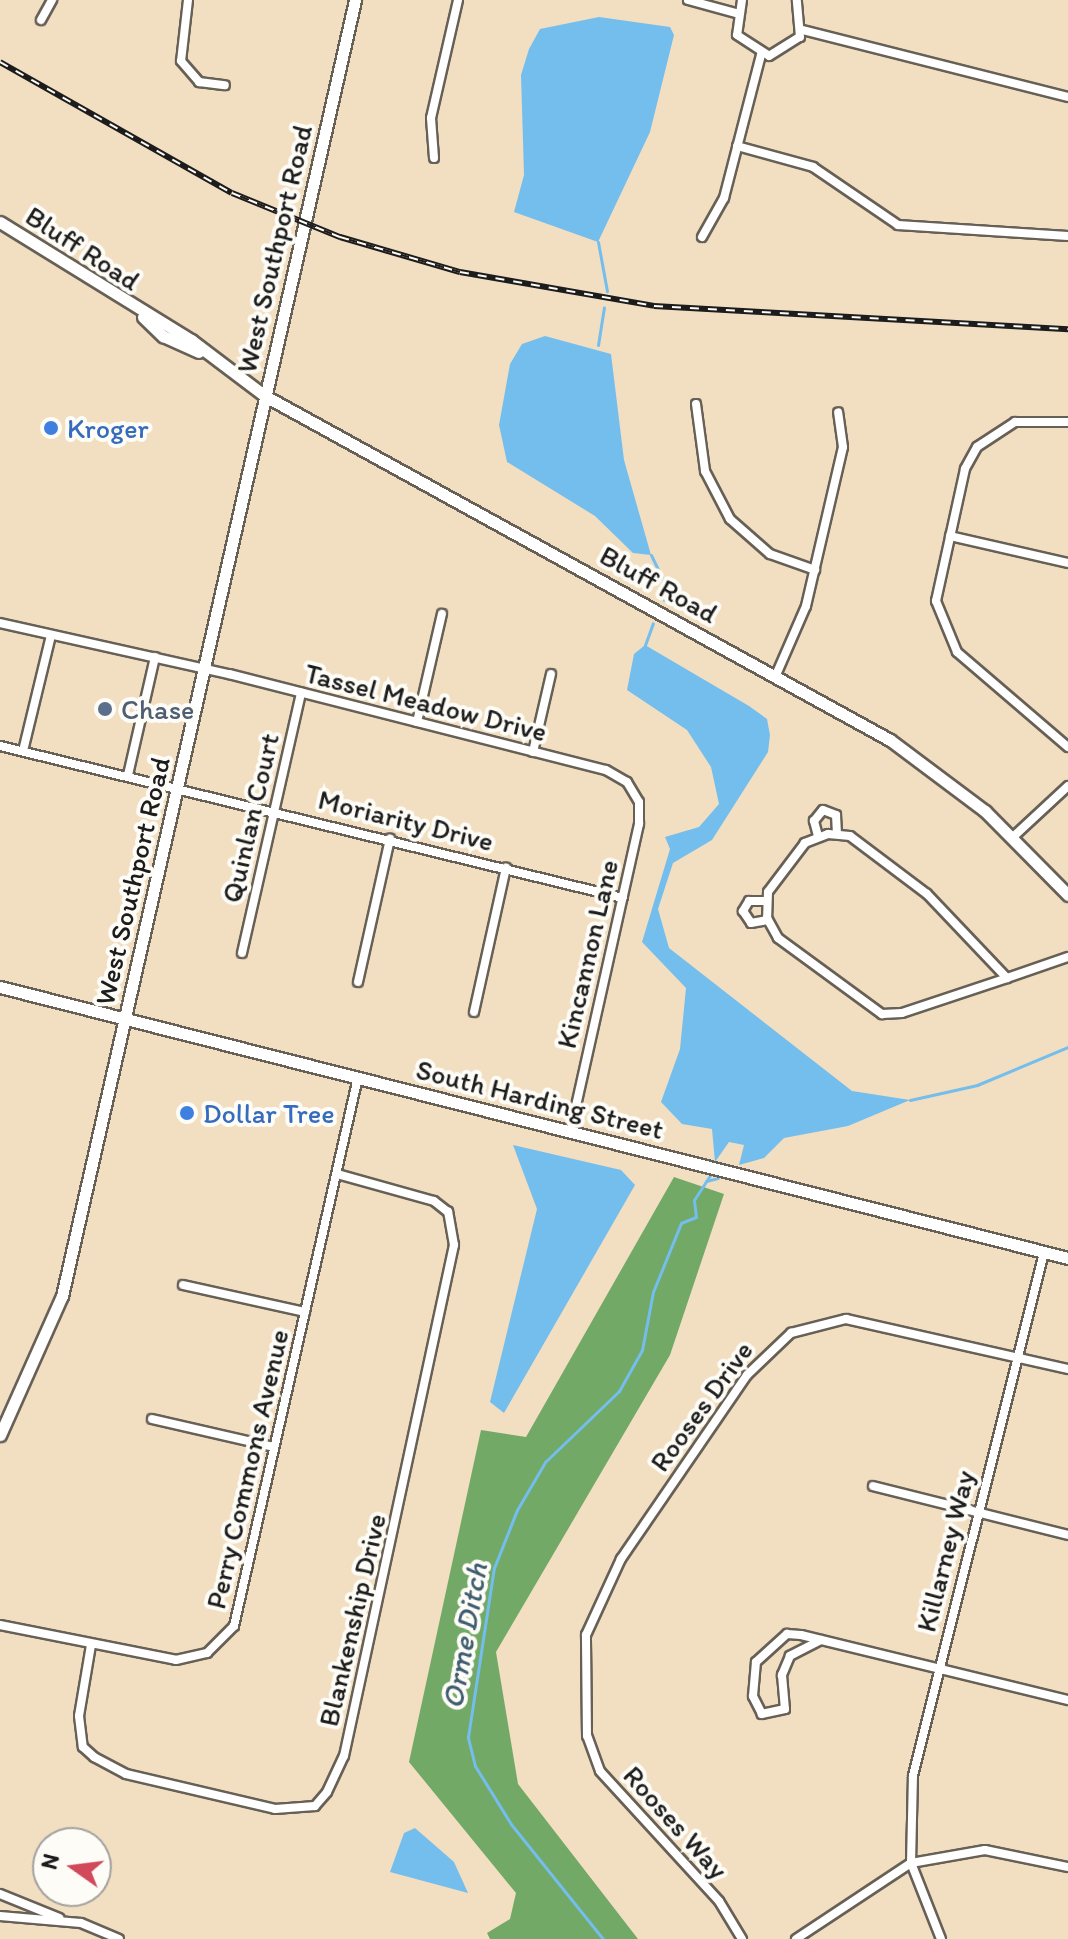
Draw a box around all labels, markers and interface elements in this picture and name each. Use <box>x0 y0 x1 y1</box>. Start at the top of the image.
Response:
street label: West Southport Road <box>229 122 319 376</box>
street label: Bluff Road <box>20 199 146 297</box>
place label: Kroger <box>67 411 149 445</box>
marker: Kroger <box>42 419 60 437</box>
street label: Bluff Road <box>595 538 723 630</box>
street label: Tassel Meadow Drive <box>302 656 550 748</box>
place label: Chase <box>121 692 194 726</box>
marker: Chase <box>96 700 114 718</box>
street label: Quinlan Court <box>214 730 286 906</box>
street label: West Southport Road <box>87 754 177 1008</box>
street label: Moriarity Drive <box>315 782 497 858</box>
street label: Kincannon Lane <box>549 856 625 1052</box>
street label: South Harding Street <box>413 1052 667 1146</box>
place label: Dollar Tree <box>203 1096 334 1130</box>
marker: Dollar Tree <box>178 1104 196 1122</box>
street label: Perry Commons Avenue <box>199 1327 295 1611</box>
street label: Rooses Drive <box>642 1334 760 1478</box>
street label: Killarney Way <box>909 1467 981 1635</box>
street label: Blankenship Drive <box>311 1510 393 1730</box>
water label: Orme Ditch <box>434 1560 496 1712</box>
street label: Rooses Way <box>617 1759 735 1885</box>
north arrow <box>32 1827 112 1907</box>
text: N <box>35 1851 65 1872</box>

